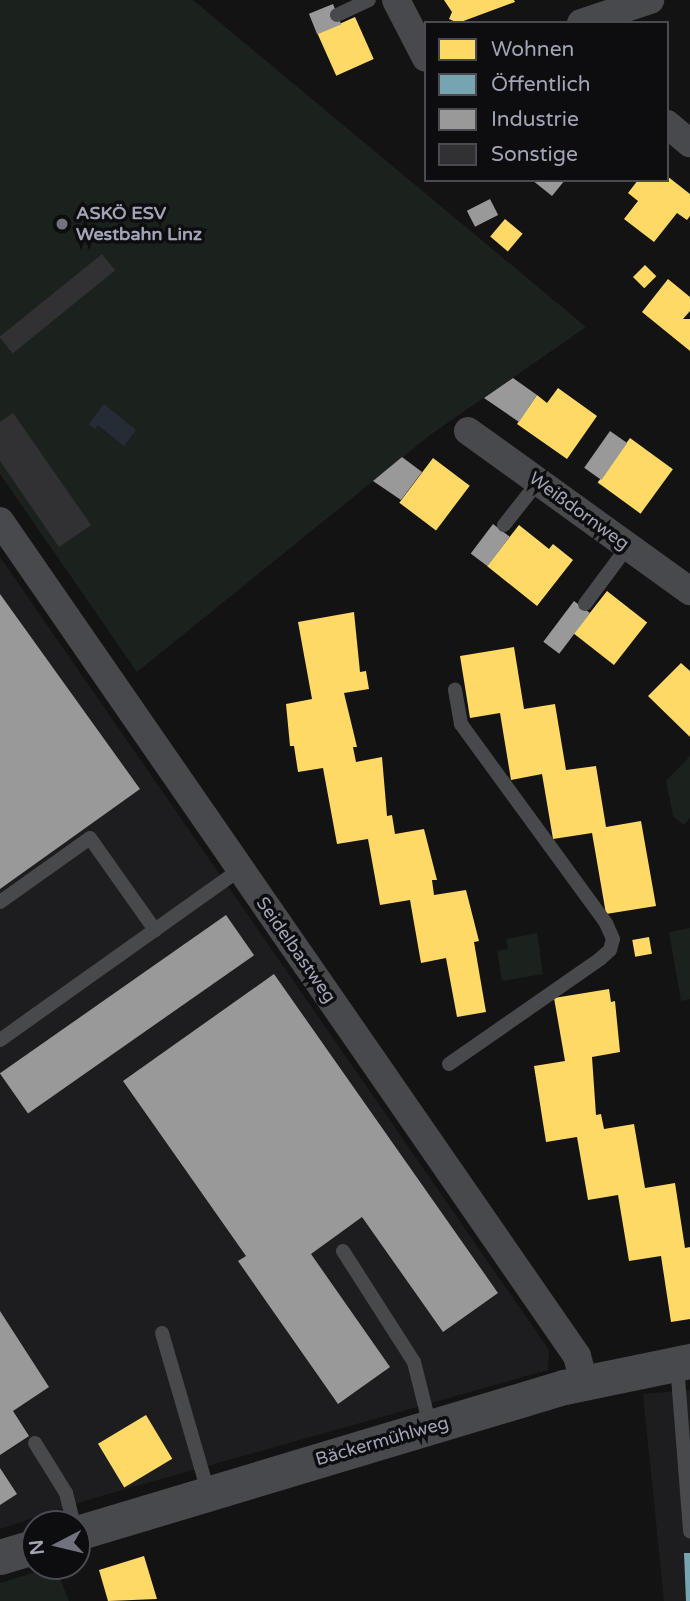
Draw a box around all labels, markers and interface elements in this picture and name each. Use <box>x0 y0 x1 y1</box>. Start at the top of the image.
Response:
legend <box>424 21 669 182</box>
text: Wohnen <box>491 37 574 62</box>
text: Öffentlich <box>491 72 591 97</box>
text: Industrie <box>491 107 579 132</box>
text: Sonstige <box>491 142 578 167</box>
place label: ASKÖ ESV Westbahn Linz <box>76 203 202 246</box>
marker: ASKÖ ESV Westbahn Linz <box>54 216 70 232</box>
street label: Weißdornweg <box>525 467 633 555</box>
street label: Seidelbastweg <box>252 893 340 1007</box>
street label: Bäckermühlweg <box>313 1412 451 1470</box>
north arrow <box>21 1510 91 1580</box>
text: N <box>25 1538 49 1556</box>

